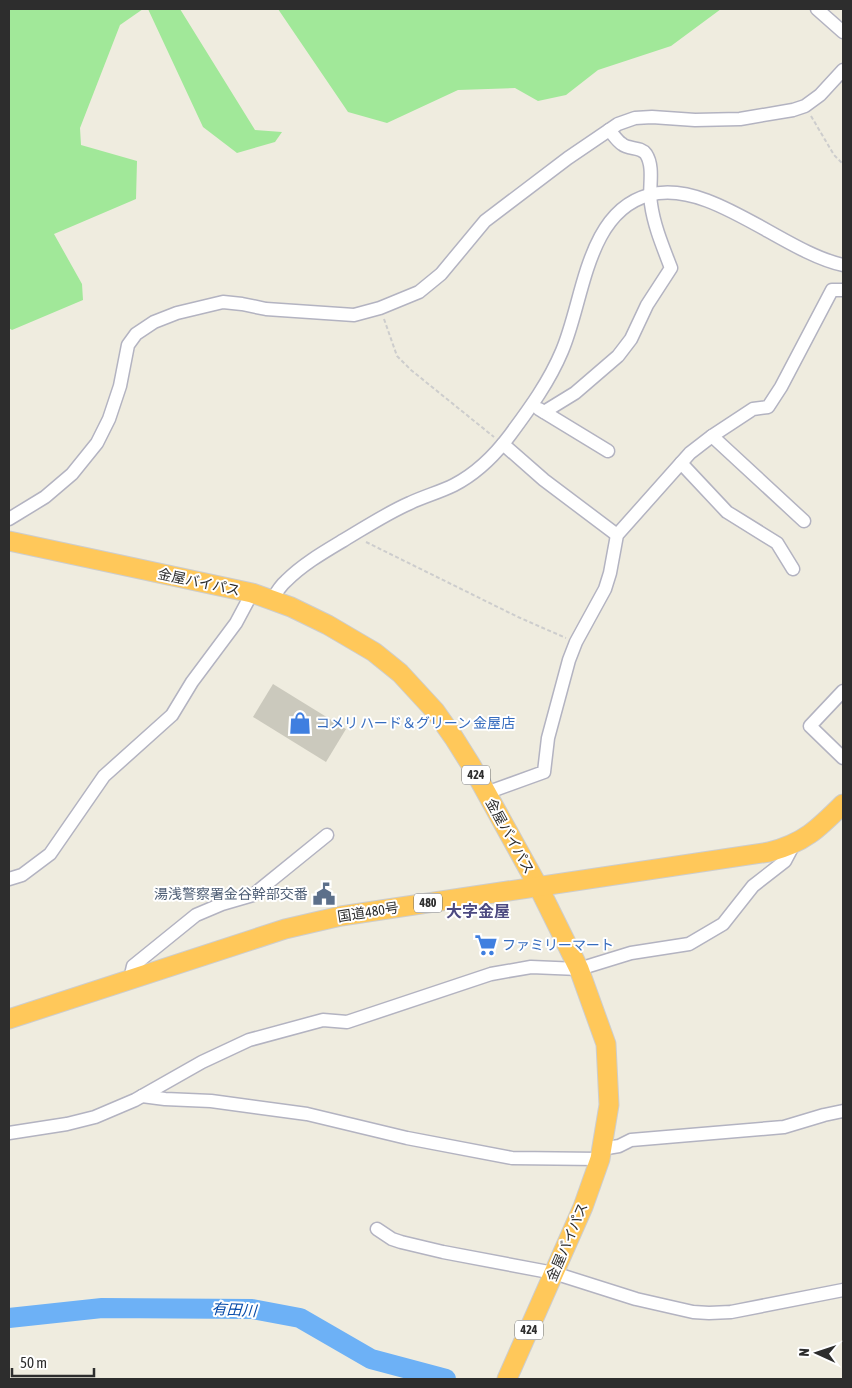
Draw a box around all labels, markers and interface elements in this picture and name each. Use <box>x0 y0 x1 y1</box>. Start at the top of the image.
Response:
street label: 金屋バイパス <box>156 565 242 599</box>
shop icon: コメリ ハード＆グリーン 金屋店 <box>287 710 313 736</box>
place label: コメリ ハード＆グリーン 金屋店 <box>316 715 515 731</box>
road number: 424 <box>462 766 490 784</box>
street label: 金屋バイパス <box>483 796 537 876</box>
public building icon: 湯浅警察署金谷幹部交番 <box>311 881 337 907</box>
place label: 湯浅警察署金谷幹部交番 <box>154 886 308 902</box>
road number: 480 <box>414 894 442 912</box>
street label: 国道480号 <box>336 899 400 925</box>
district label: 大字金屋 <box>446 902 510 920</box>
supermarket icon: ファミリーマート <box>473 932 499 958</box>
place label: ファミリーマート <box>502 937 614 953</box>
street label: 金屋バイパス <box>543 1200 591 1284</box>
water label: 有田川 <box>211 1300 259 1319</box>
road number: 424 <box>515 1320 543 1340</box>
north arrow <box>792 1328 842 1378</box>
scale bar <box>12 1346 95 1378</box>
text: N <box>796 1348 812 1357</box>
text: 50 m <box>20 1354 47 1371</box>

